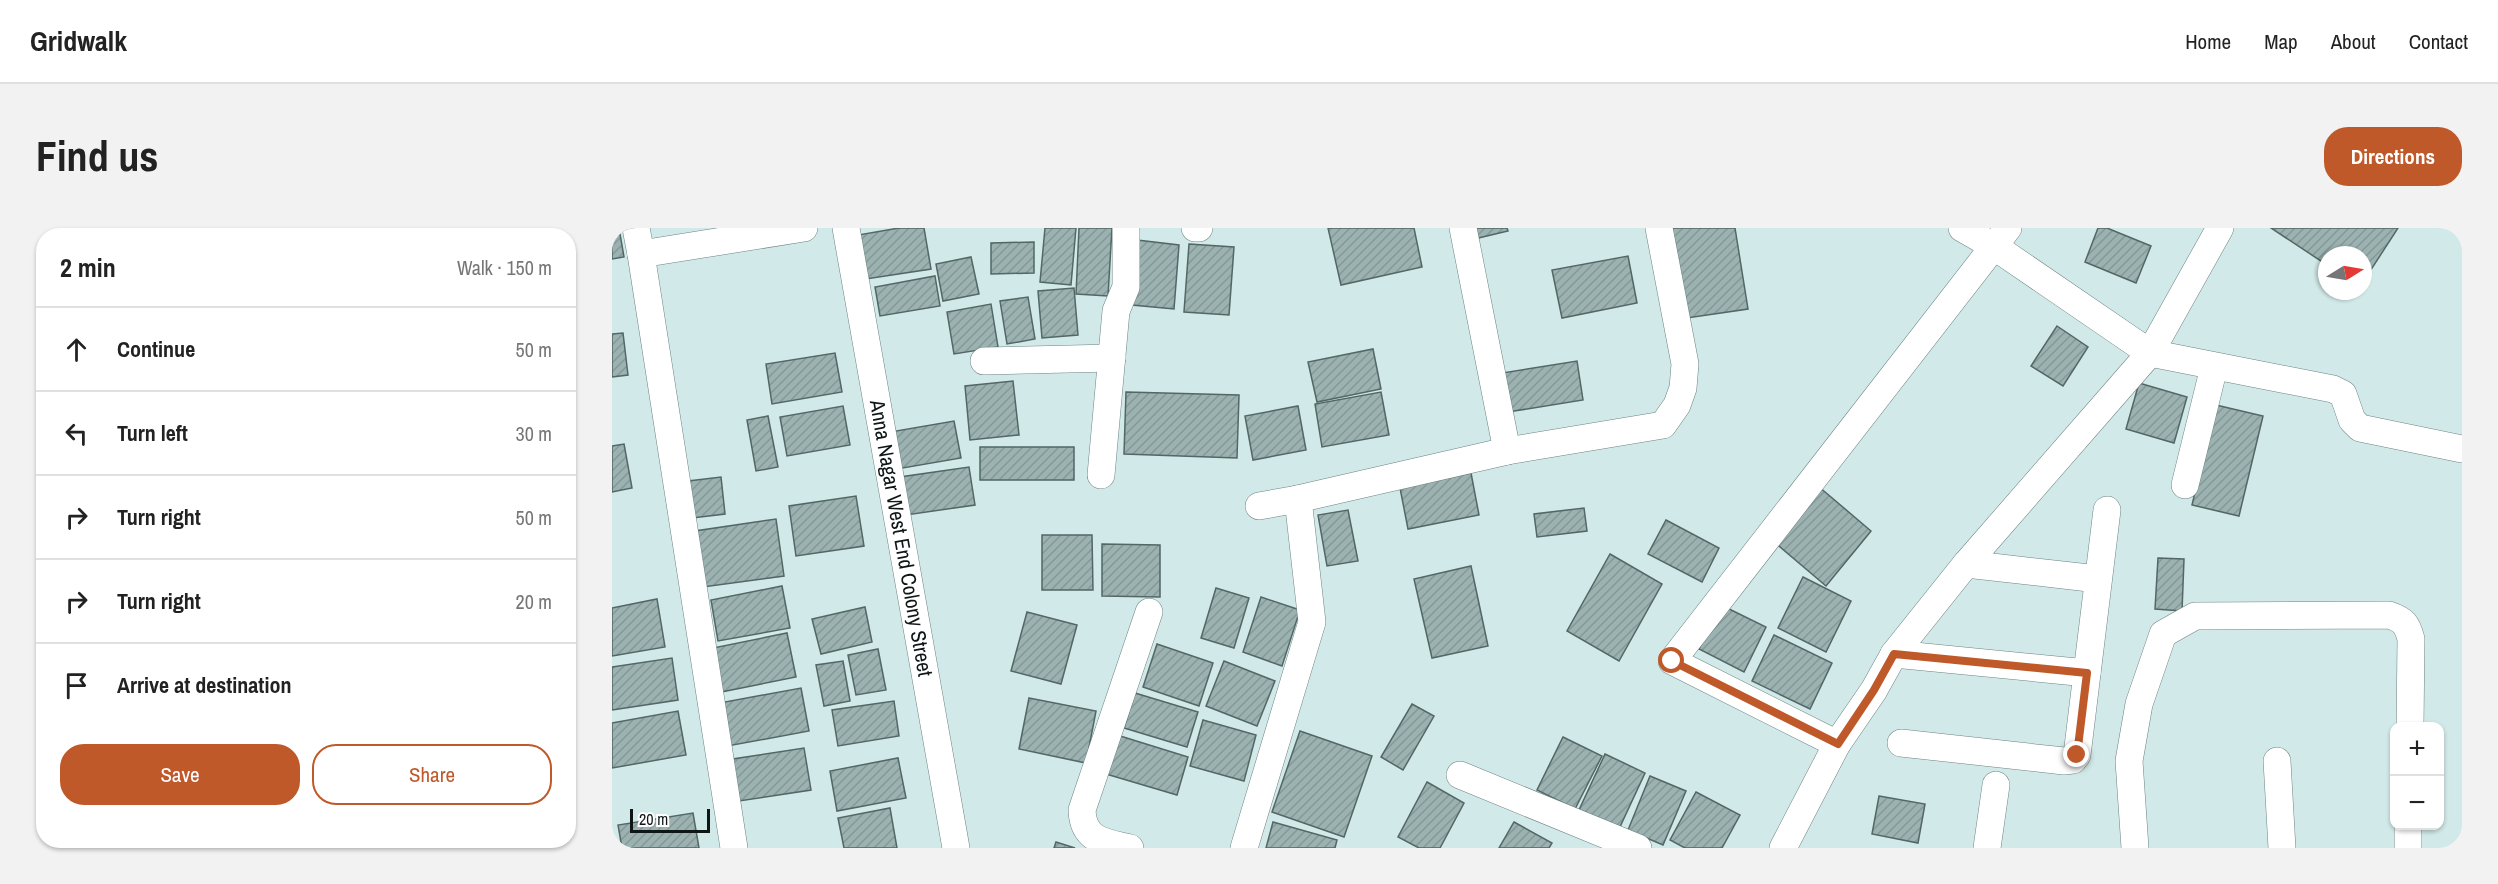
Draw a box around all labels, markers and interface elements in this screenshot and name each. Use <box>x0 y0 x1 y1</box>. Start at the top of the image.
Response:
text: Gridwalk <box>30 22 127 60</box>
text: Home <box>2185 27 2231 56</box>
text: Map <box>2264 27 2298 56</box>
text: About <box>2331 27 2376 56</box>
text: Contact <box>2409 27 2468 56</box>
button: Directions <box>2324 127 2462 186</box>
text: Find us <box>36 128 158 184</box>
north arrow <box>2318 246 2372 300</box>
text: 2 min <box>60 250 116 285</box>
text: Walk · 150 m <box>457 254 552 281</box>
icon: ahead <box>60 333 93 366</box>
text: Continue <box>117 334 195 364</box>
text: 50 m <box>516 336 552 363</box>
street label: Anna Nagar West End Colony Street <box>863 397 940 679</box>
icon: left <box>60 417 93 450</box>
text: Turn left <box>117 418 188 448</box>
text: 30 m <box>516 420 552 447</box>
icon: right <box>60 501 93 534</box>
text: Turn right <box>117 502 201 532</box>
text: 50 m <box>516 504 552 531</box>
icon: right <box>60 585 93 618</box>
text: Turn right <box>117 586 201 616</box>
text: 20 m <box>516 588 552 615</box>
route start <box>1658 647 1684 673</box>
icon: arrive <box>60 669 93 702</box>
text: Arrive at destination <box>117 670 291 700</box>
map controls <box>2390 722 2444 830</box>
button: + <box>2390 722 2444 776</box>
route end <box>2063 741 2089 767</box>
button: Save <box>60 744 300 805</box>
button: Share <box>312 744 552 805</box>
button: − <box>2390 776 2444 830</box>
scale bar <box>630 806 710 834</box>
text: 20 m <box>639 808 668 830</box>

